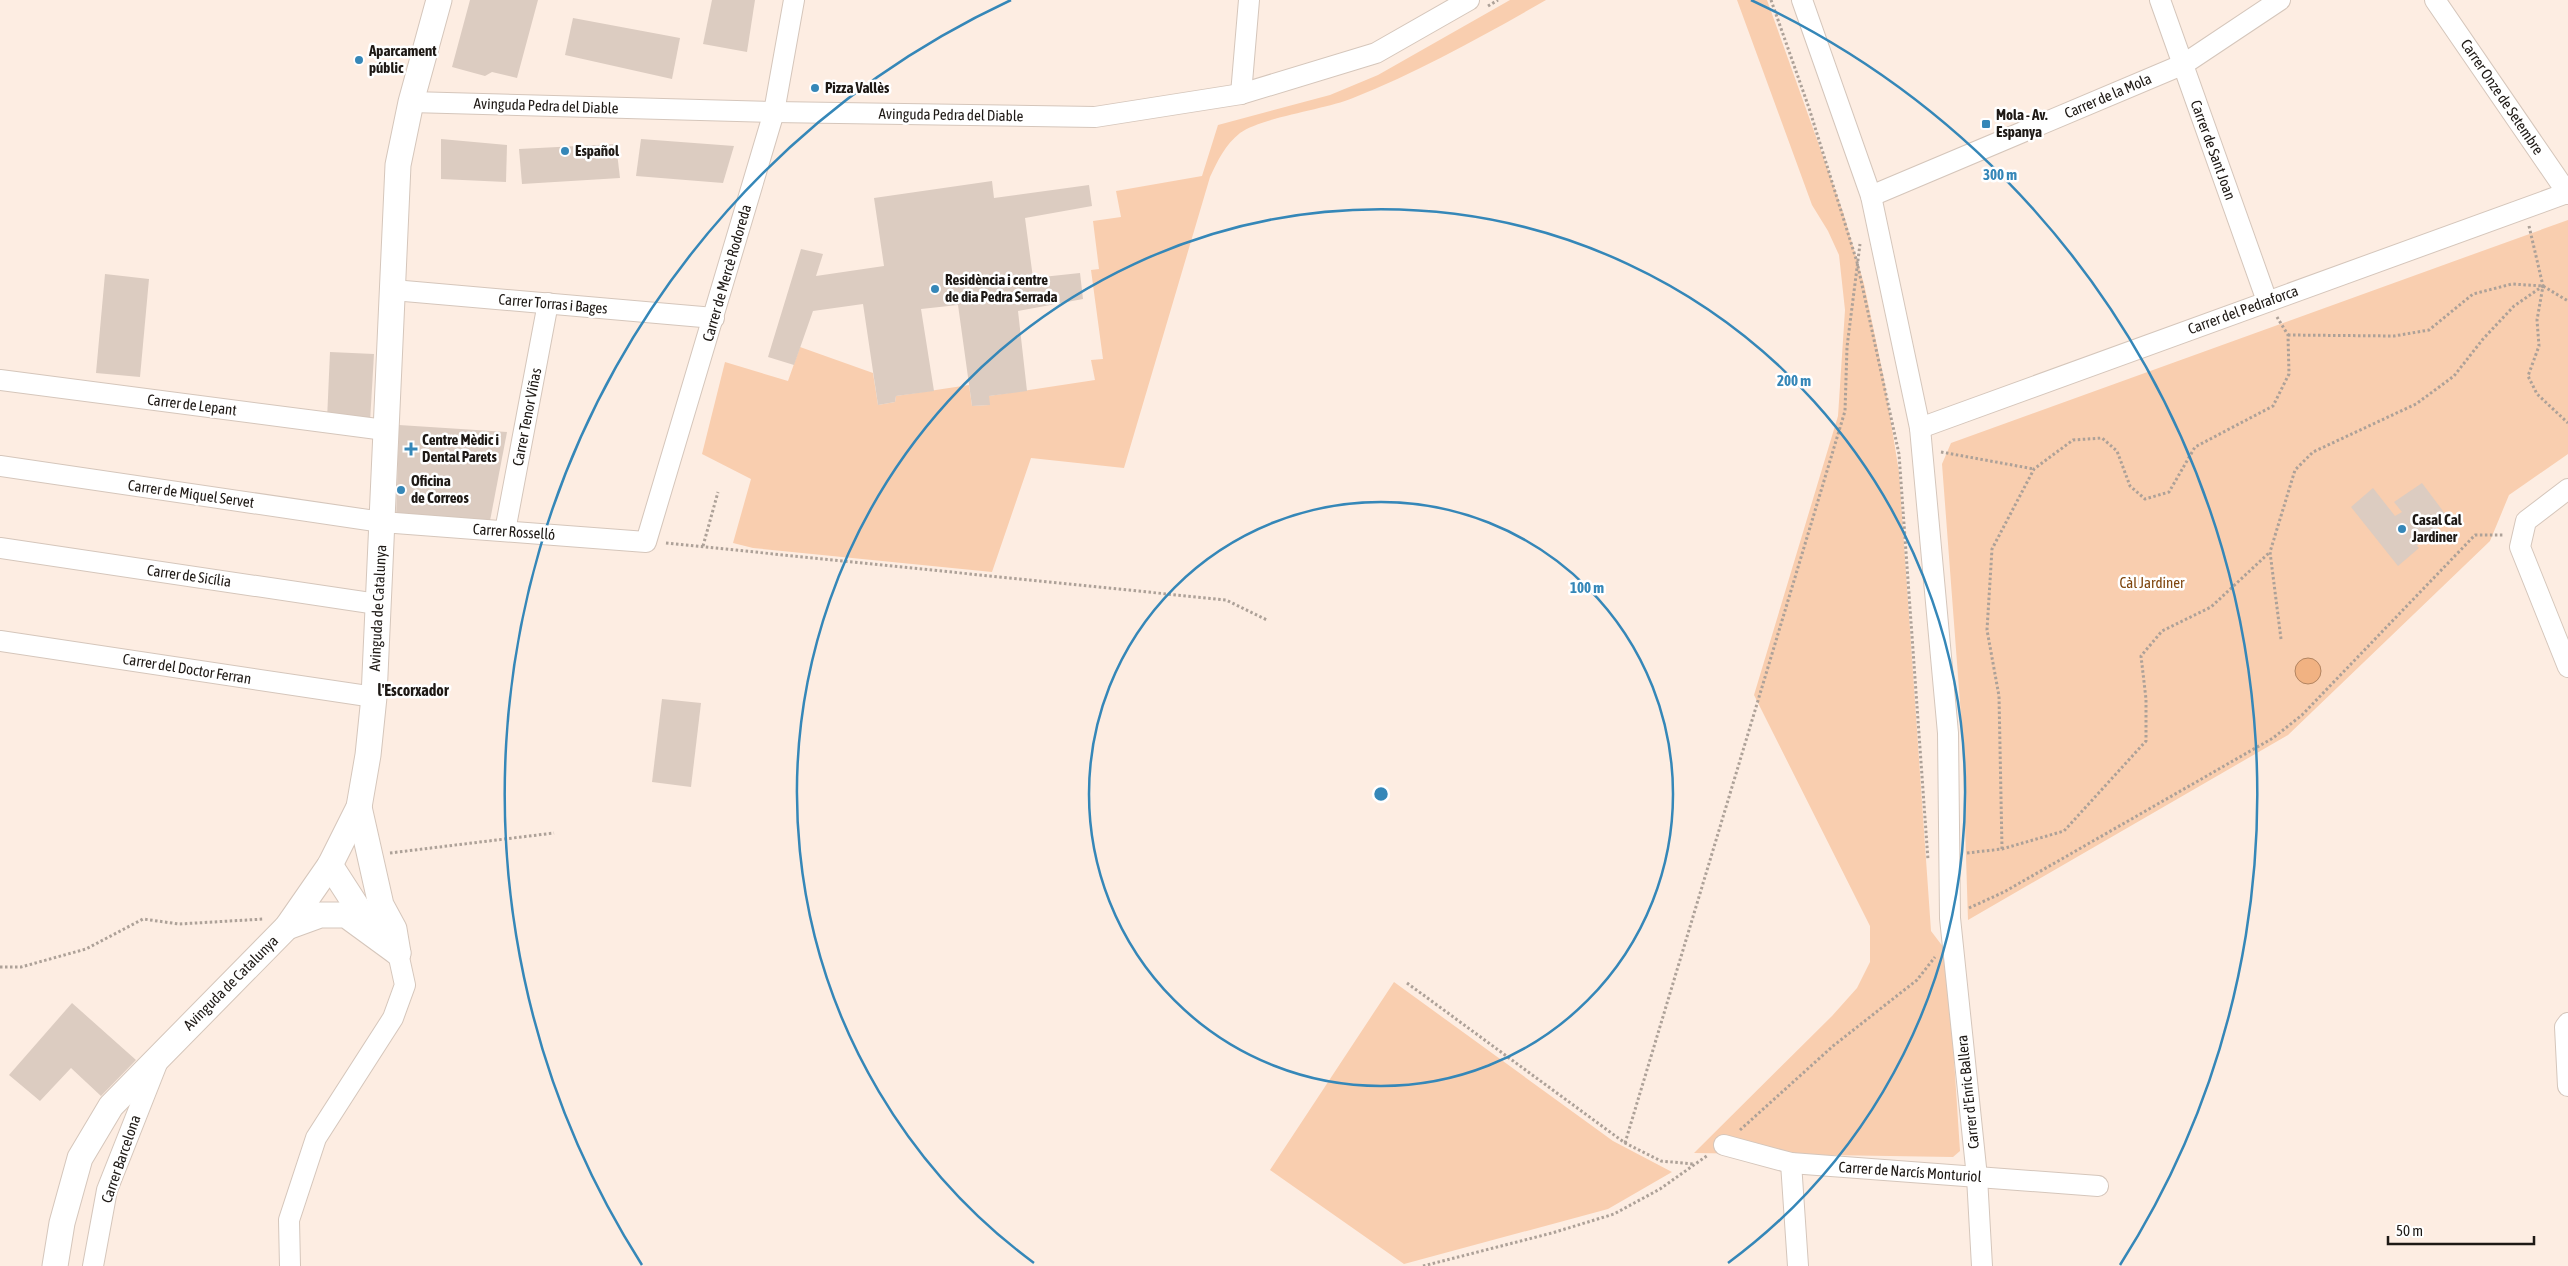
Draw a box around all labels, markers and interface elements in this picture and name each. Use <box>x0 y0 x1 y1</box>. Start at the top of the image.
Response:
street label: Carrer Onze de Setembre <box>2458 36 2547 158</box>
place label: Aparcament públic <box>368 42 437 76</box>
marker: Aparcament públic <box>353 54 365 66</box>
street label: Carrer de la Mola <box>2062 70 2154 122</box>
place label: Pizza Vallès <box>825 79 890 96</box>
marker: Pizza Vallès <box>809 82 821 94</box>
street label: Avinguda Pedra del Diable <box>473 94 619 117</box>
street label: Carrer de Sant Joan <box>2188 98 2239 202</box>
street label: Avinguda Pedra del Diable <box>878 105 1024 124</box>
place label: Mola - Av. Espanya <box>1996 106 2048 140</box>
marker: Mola - Av. Espanya <box>1980 118 1992 130</box>
place label: Español <box>575 142 620 159</box>
marker: Español <box>559 145 571 157</box>
text: 300 m <box>1983 166 2017 183</box>
street label: Carrer de Mercè Rodoreda <box>699 202 754 343</box>
place label: Residència i centre de dia Pedra Serrada <box>945 271 1058 305</box>
street label: Carrer del Pedraforca <box>2185 282 2300 337</box>
marker: Residència i centre de dia Pedra Serrada <box>929 283 941 295</box>
street label: Carrer Torras i Bages <box>498 290 608 317</box>
street label: Carrer Tenor Viñas <box>509 366 544 467</box>
text: 200 m <box>1777 372 1811 389</box>
street label: Carrer de Lepant <box>146 391 238 418</box>
place label: Centre Mèdic i Dental Parets <box>422 431 499 465</box>
marker: Centre Mèdic i Dental Parets <box>404 442 418 456</box>
place label: Oficina de Correos <box>411 472 469 506</box>
street label: Carrer de Miquel Servet <box>127 476 255 511</box>
marker: Oficina de Correos <box>395 484 407 496</box>
place label: Casal Cal Jardiner <box>2411 511 2463 545</box>
street label: Carrer Rosselló <box>472 520 556 543</box>
marker: Casal Cal Jardiner <box>2396 523 2408 535</box>
street label: Avinguda de Catalunya <box>366 544 389 672</box>
street label: Carrer de Sicília <box>146 561 232 590</box>
park label: Càl Jardiner <box>2119 574 2185 591</box>
text: 100 m <box>1570 579 1604 596</box>
street label: Carrer del Doctor Ferran <box>122 650 253 687</box>
district label: l'Escorxador <box>377 681 449 699</box>
centre of rings <box>1372 785 1390 803</box>
street label: Avinguda de Catalunya <box>180 932 281 1033</box>
street label: Carrer d'Enric Ballera <box>1953 1034 1982 1150</box>
street label: Carrer Barcelona <box>98 1113 144 1205</box>
street label: Carrer de Narcís Monturiol <box>1838 1158 1982 1185</box>
scale bar <box>2388 1214 2534 1246</box>
text: 50 m <box>2396 1222 2423 1239</box>

